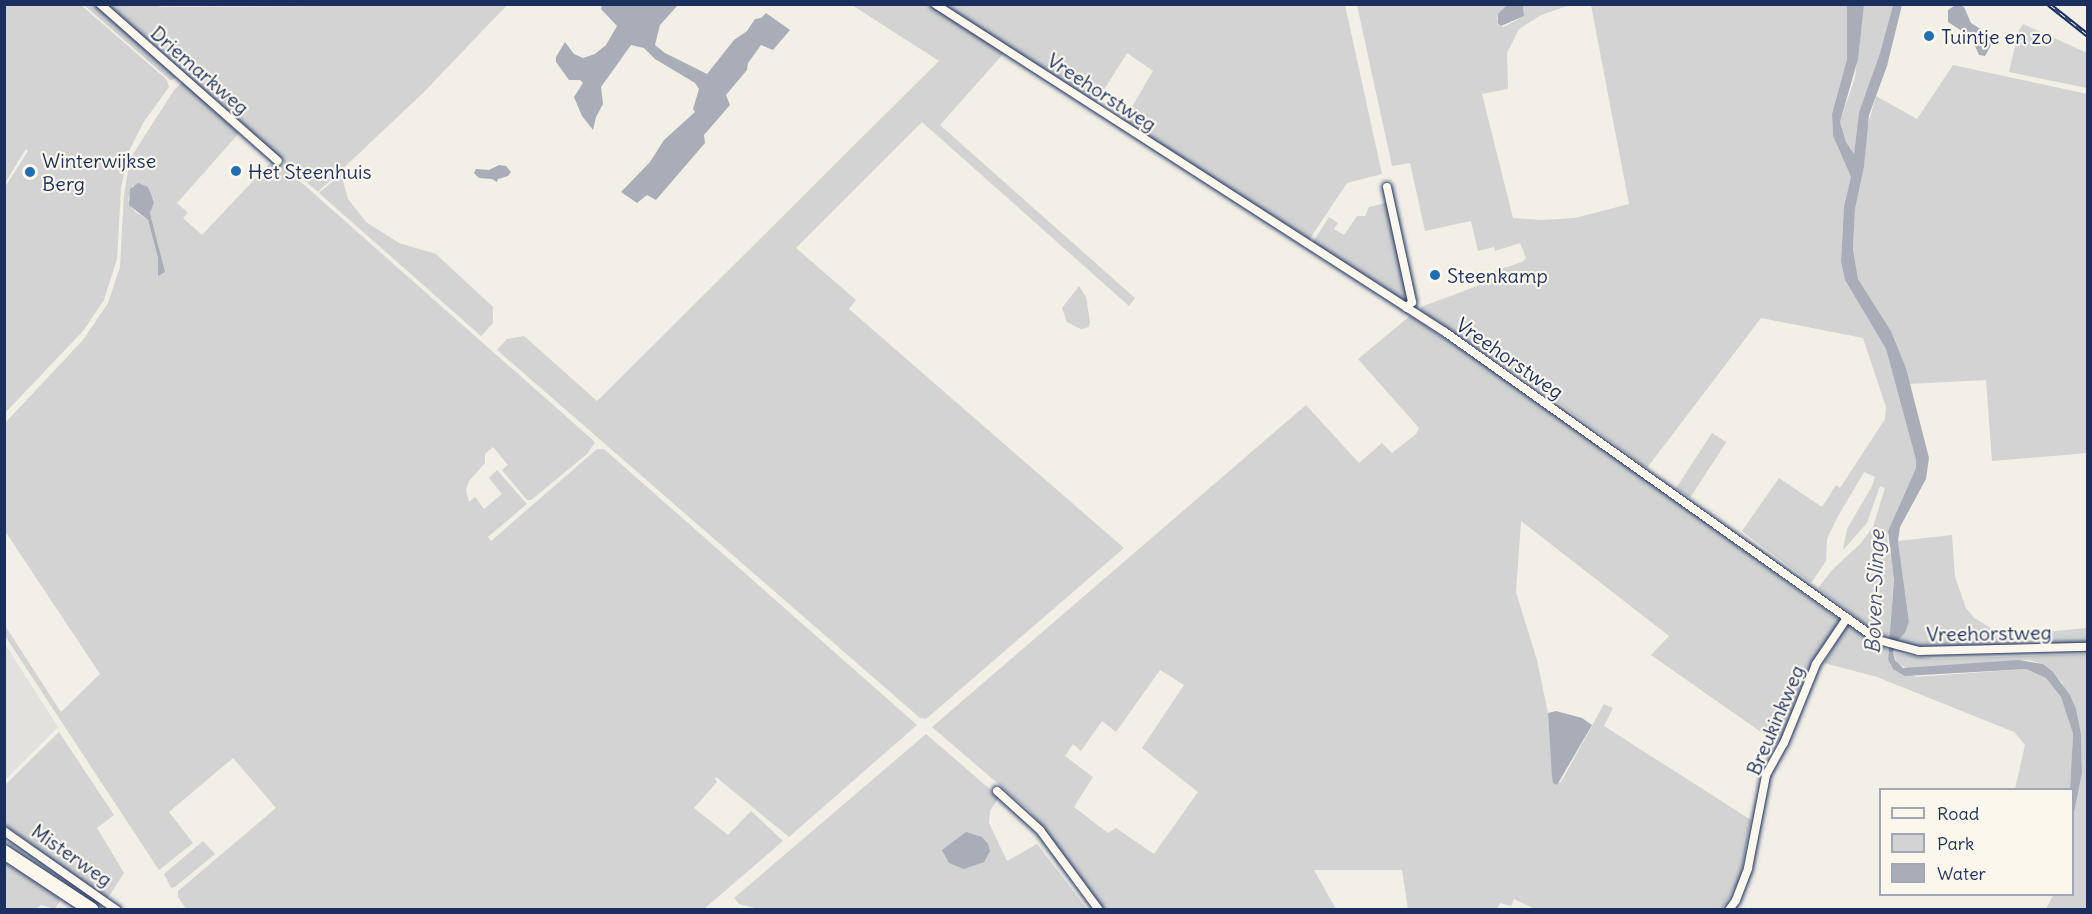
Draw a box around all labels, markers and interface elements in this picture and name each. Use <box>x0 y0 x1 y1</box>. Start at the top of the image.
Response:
street label: Driemarkweg <box>146 21 254 119</box>
place label: Tuintje en zo <box>1941 24 2052 48</box>
marker: Tuintje en zo <box>1922 29 1936 43</box>
street label: Vreehorstweg <box>1043 48 1161 136</box>
place label: Winterwijkse Berg <box>42 148 156 195</box>
place label: Het Steenhuis <box>248 159 372 183</box>
marker: Het Steenhuis <box>229 164 243 178</box>
marker: Winterwijkse Berg <box>23 165 37 179</box>
place label: Steenkamp <box>1447 263 1548 287</box>
marker: Steenkamp <box>1428 268 1442 282</box>
street label: Vreehorstweg <box>1452 312 1568 404</box>
water label: Boven-Slinge <box>1860 530 1890 654</box>
street label: Vreehorstweg <box>1926 620 2052 646</box>
street label: Breukinkweg <box>1741 661 1809 779</box>
legend <box>1879 788 2074 896</box>
text: Road <box>1937 802 1979 825</box>
street label: Misterweg <box>27 819 117 891</box>
text: Park <box>1937 832 1974 855</box>
text: Water <box>1937 862 1986 885</box>

